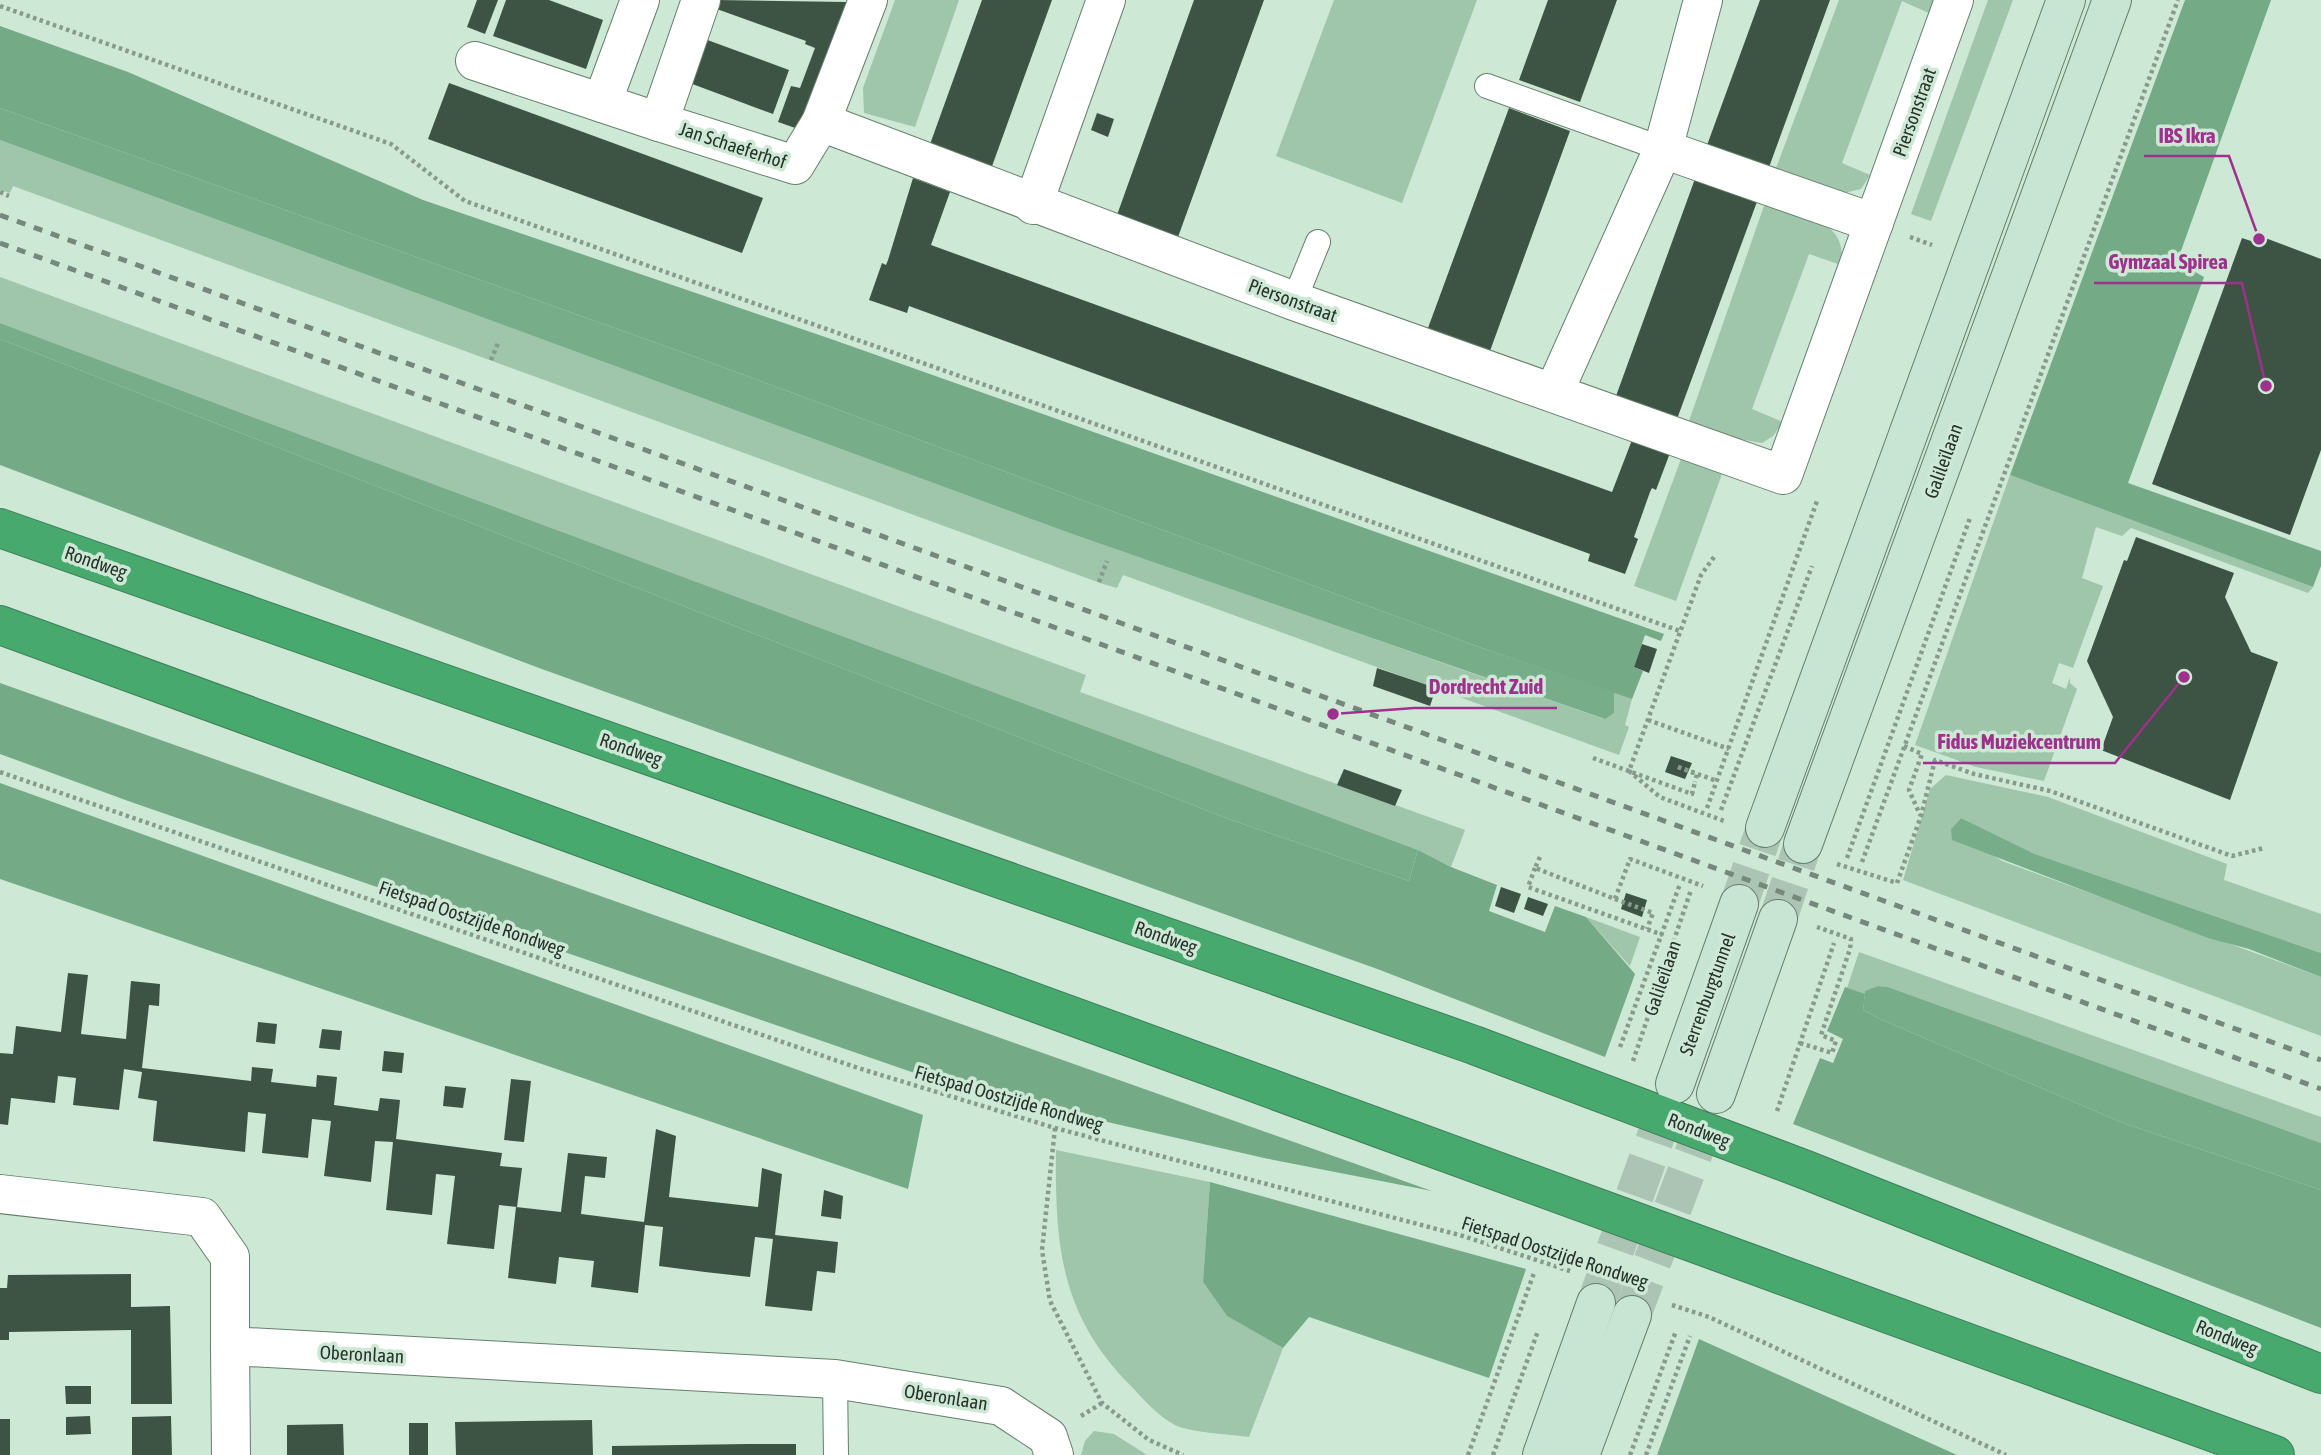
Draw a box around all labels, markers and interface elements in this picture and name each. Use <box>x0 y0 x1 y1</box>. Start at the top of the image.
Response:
street label: Piersonstraat <box>1888 65 1940 159</box>
callout: IBS Ikra <box>2144 114 2229 156</box>
street label: Jan Schaeferhof <box>677 117 789 173</box>
text: IBS Ikra <box>2158 123 2216 147</box>
callout: Gymzaal Spirea <box>2094 241 2242 283</box>
text: Gymzaal Spirea <box>2108 249 2228 273</box>
street label: Piersonstraat <box>1246 274 1340 326</box>
street label: Galileïlaan <box>1919 421 1967 501</box>
street label: Rondweg <box>62 541 131 583</box>
callout: Dordrecht Zuid <box>1414 666 1557 708</box>
text: Dordrecht Zuid <box>1429 674 1543 698</box>
callout: Fidus Muziekcentrum <box>1923 721 2115 763</box>
street label: Rondweg <box>597 728 666 770</box>
text: Fidus Muziekcentrum <box>1937 729 2101 753</box>
street label: Fietspad Oostzijde Rondweg <box>376 876 569 960</box>
street label: Rondweg <box>1132 916 1201 958</box>
street label: Sterrenburgtunnel <box>1675 930 1739 1058</box>
street label: Galileïlaan <box>1639 938 1685 1018</box>
street label: Fietspad Oostzijde Rondweg <box>912 1061 1107 1136</box>
street label: Rondweg <box>1665 1108 1734 1152</box>
street label: Fietspad Oostzijde Rondweg <box>1459 1211 1652 1293</box>
street label: Rondweg <box>2193 1315 2262 1360</box>
street label: Oberonlaan <box>319 1341 405 1367</box>
street label: Oberonlaan <box>903 1380 989 1414</box>

